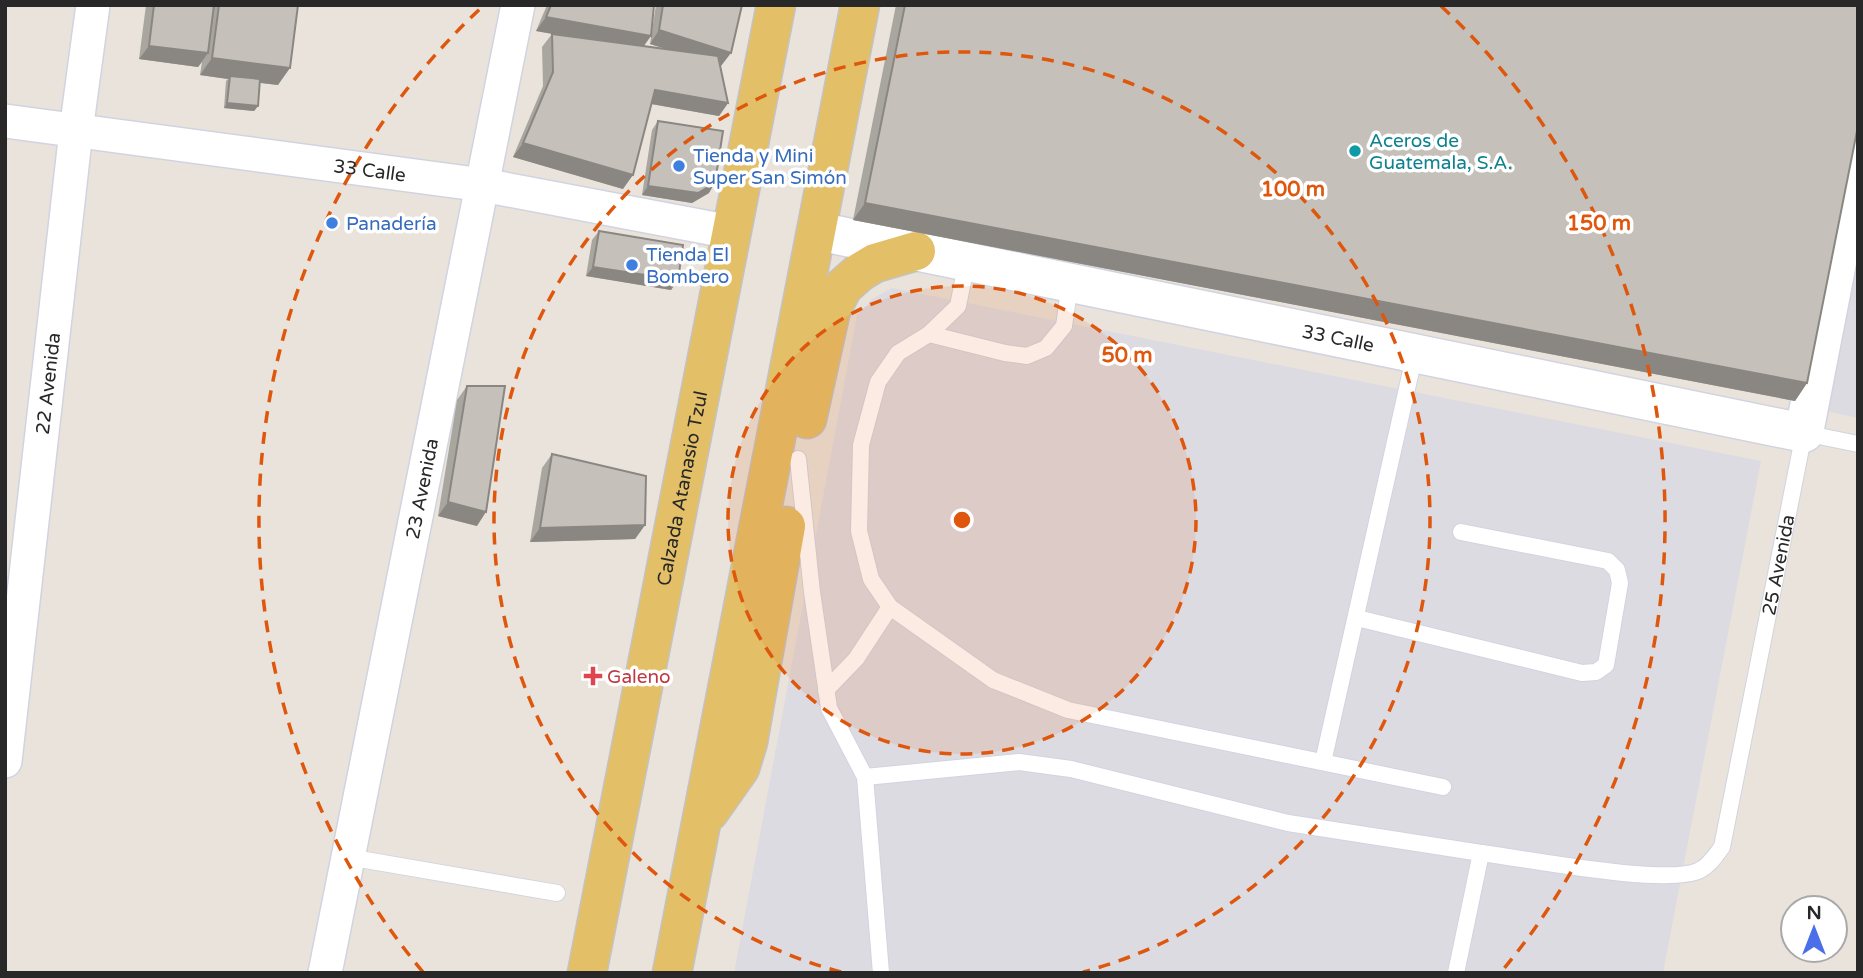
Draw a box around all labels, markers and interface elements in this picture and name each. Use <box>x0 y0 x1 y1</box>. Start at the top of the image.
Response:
place label: Aceros de Guatemala, S.A. <box>1369 130 1512 174</box>
marker: Aceros de Guatemala, S.A. <box>1347 143 1363 159</box>
place label: Tienda y Mini Super San Simón <box>693 145 847 189</box>
street label: 33 Calle <box>332 155 407 187</box>
marker: Tienda y Mini Super San Simón <box>671 158 687 174</box>
text: 100 m <box>1261 177 1325 202</box>
text: 150 m <box>1567 211 1631 236</box>
place label: Panadería <box>346 213 437 235</box>
marker: Panadería <box>324 215 340 231</box>
place label: Tienda El Bombero <box>646 244 729 288</box>
marker: Tienda El Bombero <box>624 257 640 273</box>
street label: 33 Calle <box>1300 321 1376 357</box>
street label: 22 Avenida <box>32 332 65 435</box>
text: 50 m <box>1101 343 1153 368</box>
street label: Calzada Atanasio Tzul <box>653 389 712 588</box>
street label: 23 Avenida <box>402 437 443 541</box>
centre of rings <box>950 508 974 532</box>
street label: 25 Avenida <box>1758 513 1800 617</box>
place label: Galeno <box>607 666 671 688</box>
marker: Galeno <box>585 668 601 684</box>
north arrow <box>1779 894 1849 964</box>
text: N <box>1806 902 1822 924</box>

